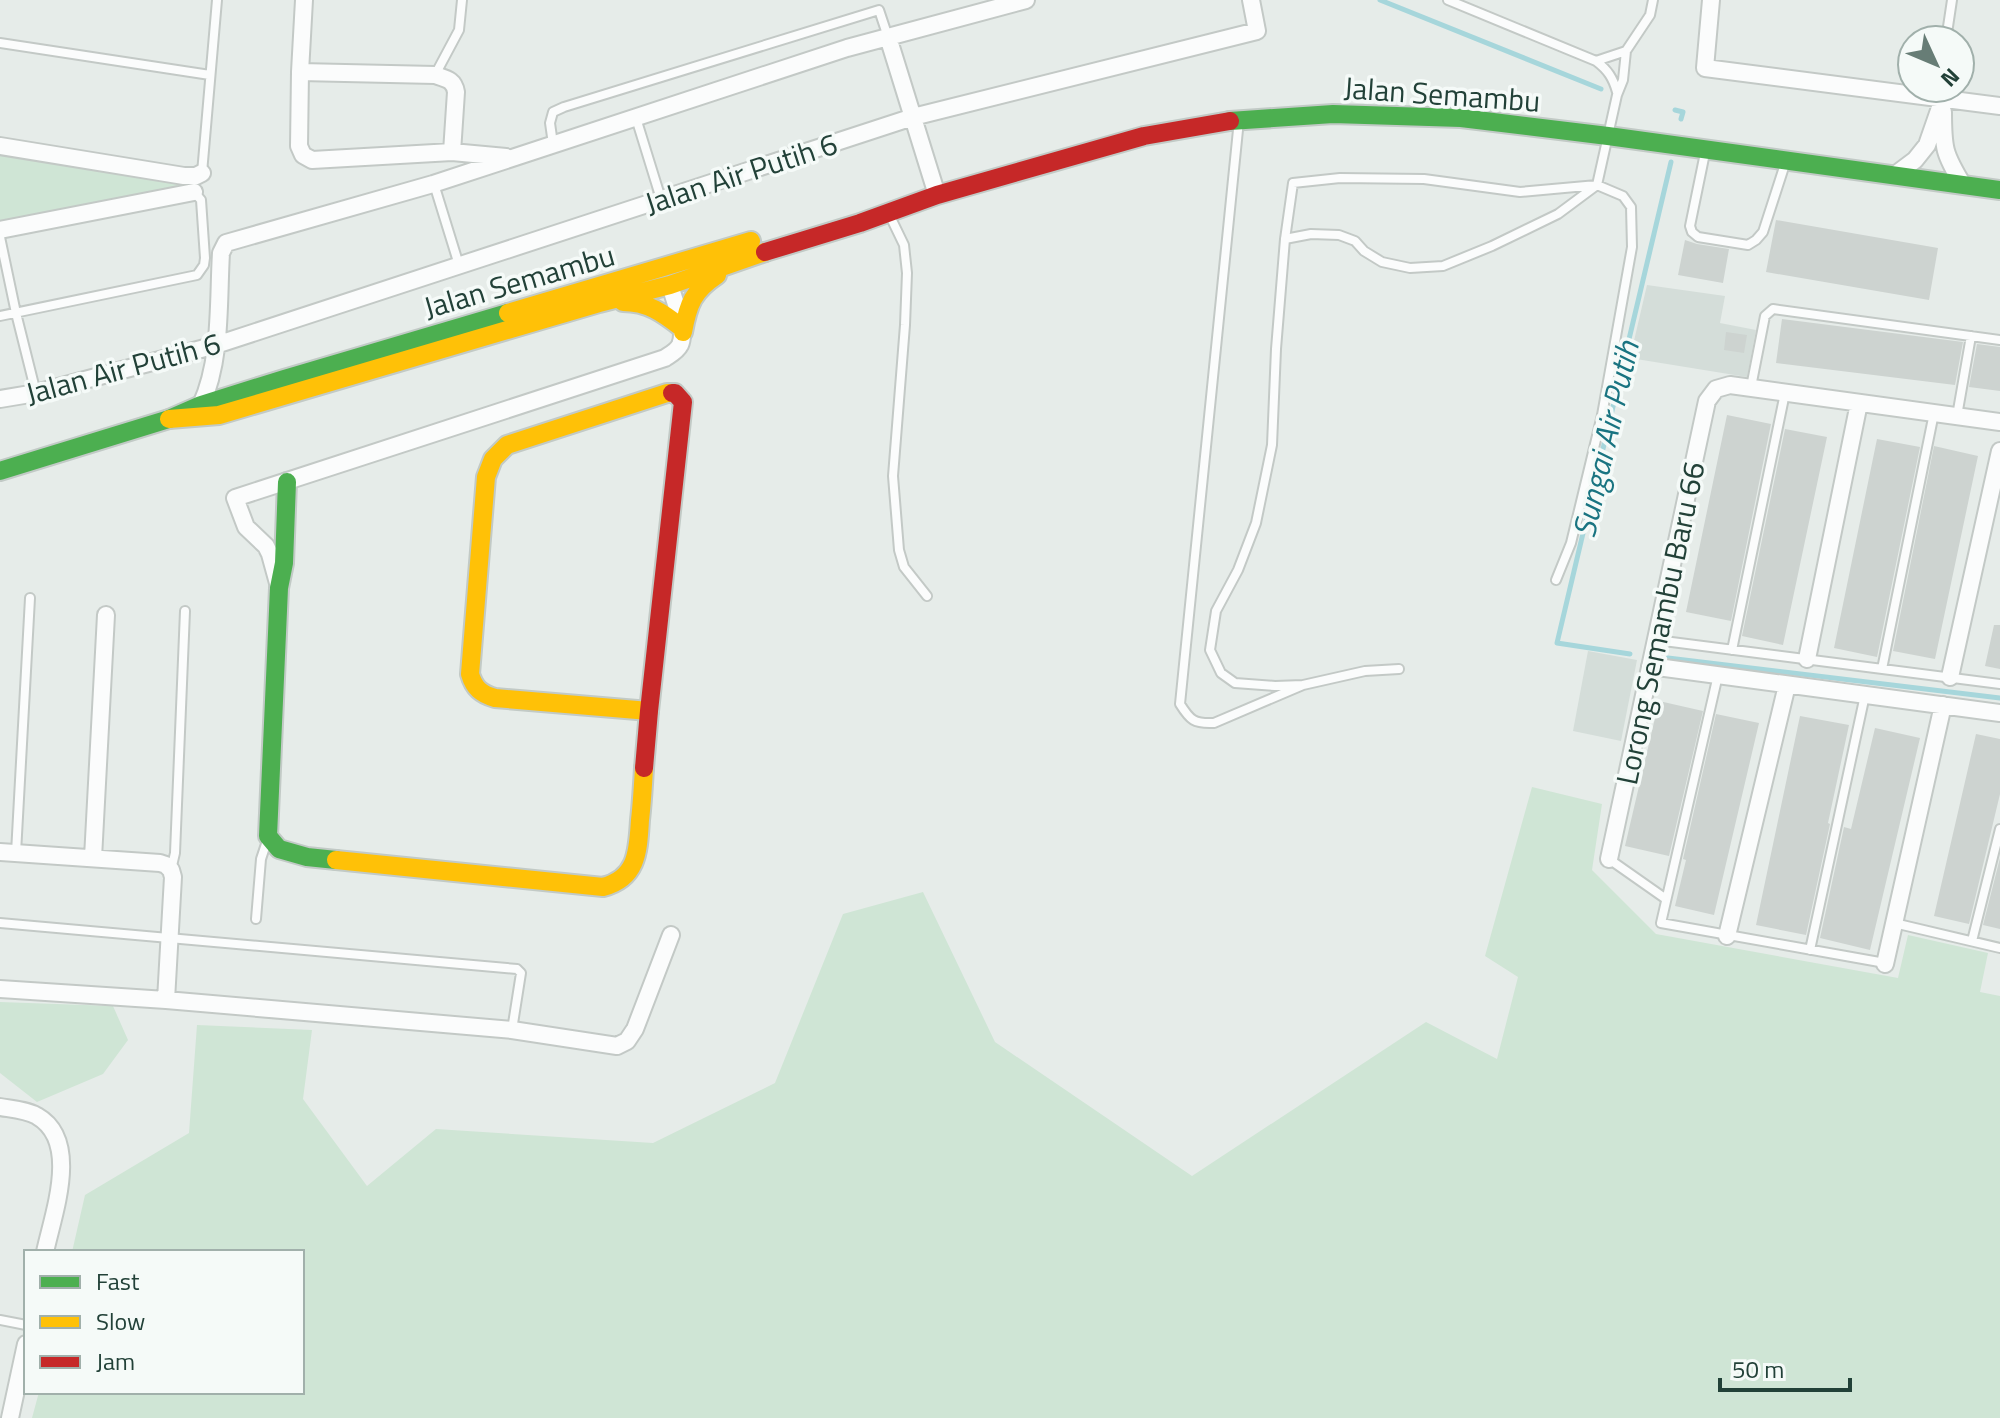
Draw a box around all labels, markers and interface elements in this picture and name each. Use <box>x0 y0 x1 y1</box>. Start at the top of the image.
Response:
north arrow <box>1896 24 1976 104</box>
text: N <box>1933 61 1968 95</box>
street label: Jalan Semambu <box>1342 64 1542 124</box>
street label: Jalan Air Putih 6 <box>639 120 843 226</box>
street label: Jalan Semambu <box>418 232 620 330</box>
street label: Jalan Air Putih 6 <box>20 320 226 416</box>
water label: Sungai Air Putih <box>1559 335 1651 542</box>
street label: Lorong Semambu Baru 66 <box>1603 457 1717 789</box>
legend <box>24 1250 304 1394</box>
text: Fast <box>96 1263 140 1299</box>
text: Slow <box>96 1303 145 1339</box>
scale bar <box>1720 1342 1850 1392</box>
text: Jam <box>96 1343 135 1379</box>
text: 50 m <box>1732 1351 1784 1387</box>

